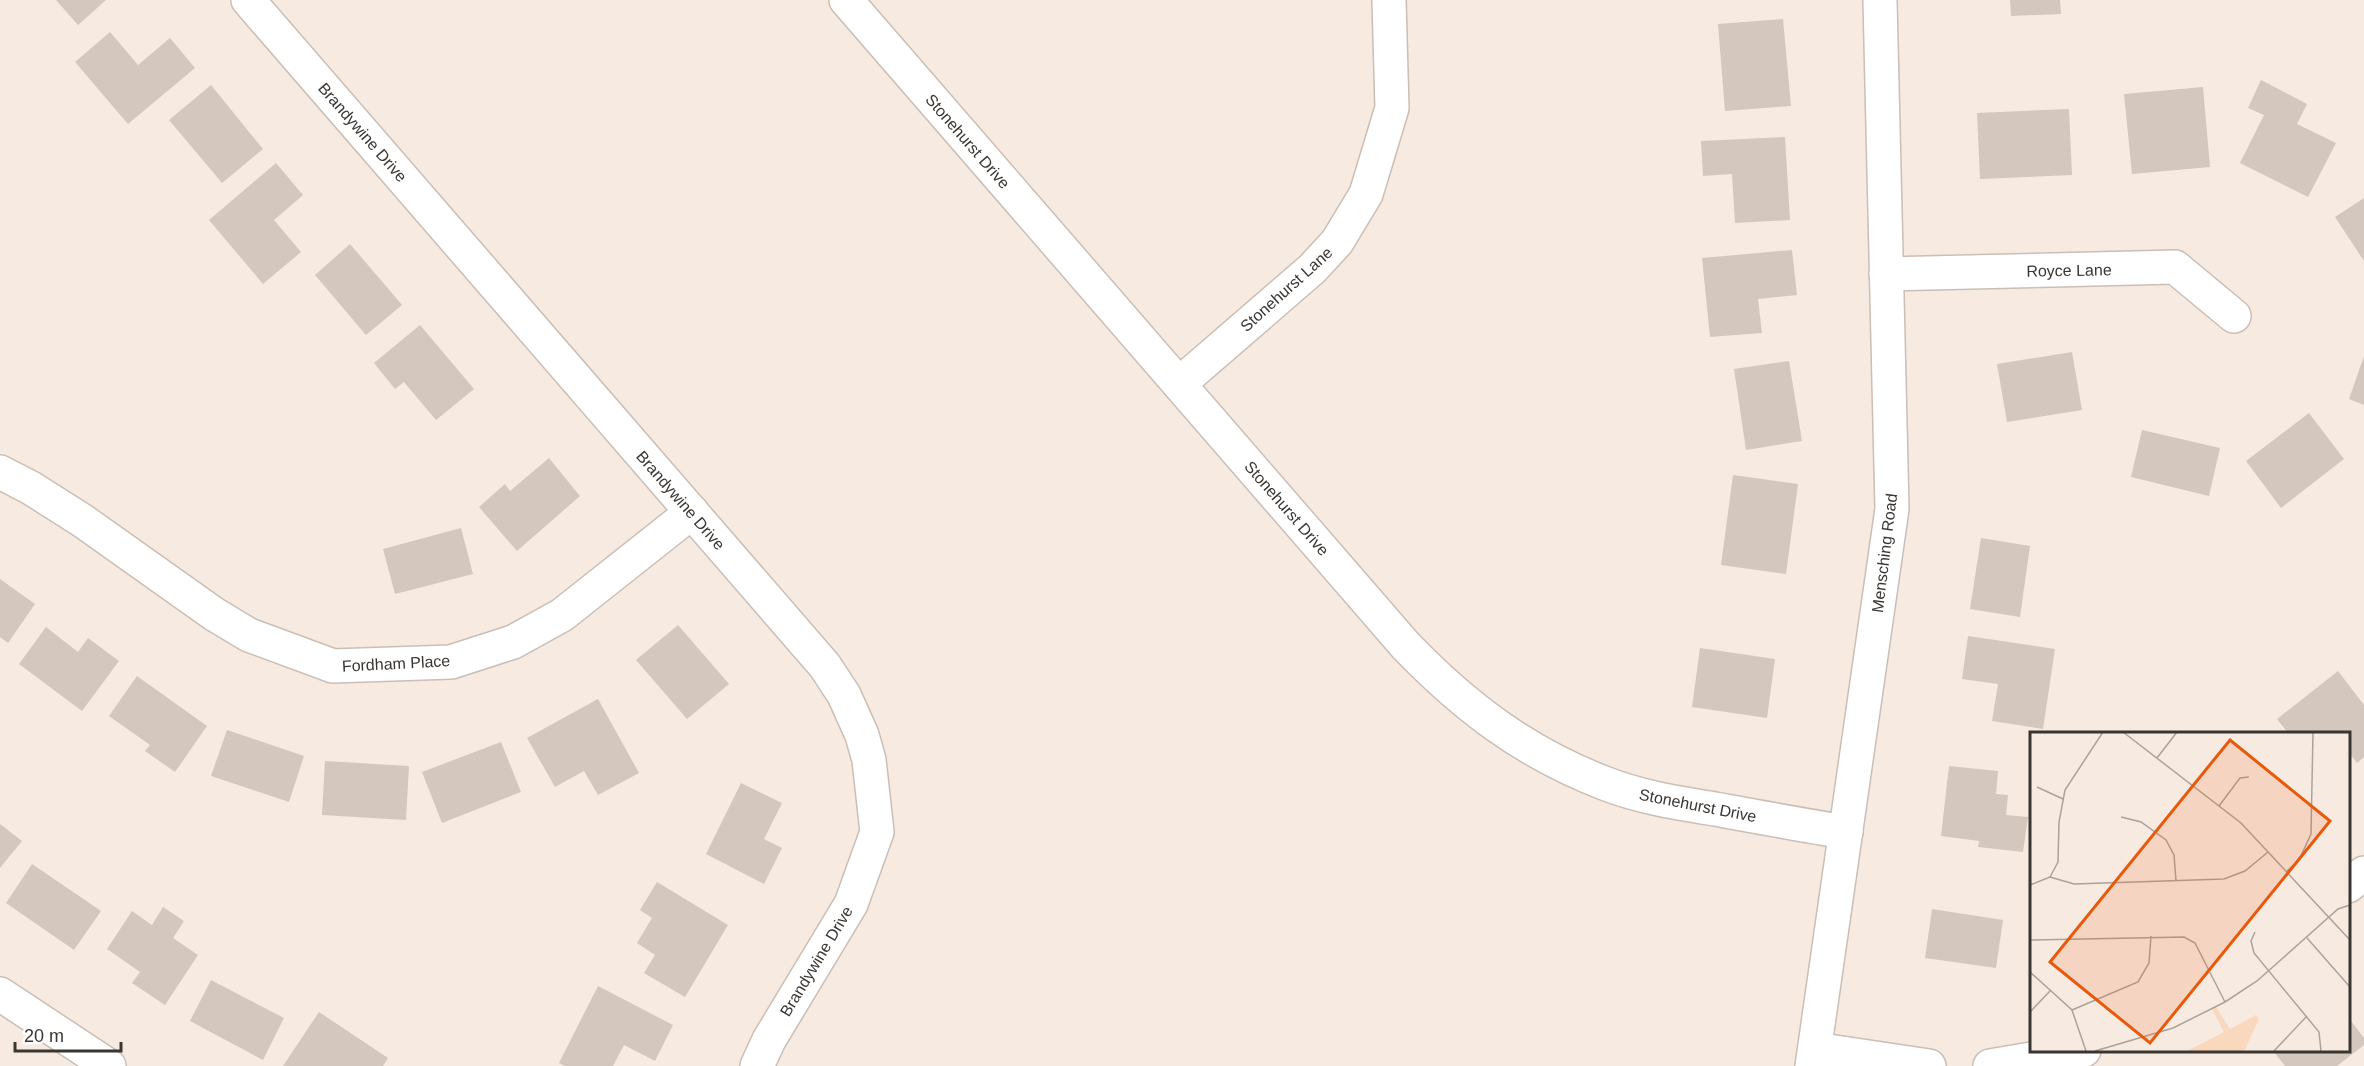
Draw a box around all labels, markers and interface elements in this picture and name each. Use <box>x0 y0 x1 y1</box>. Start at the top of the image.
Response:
street label: Brandywine Drive <box>315 79 410 185</box>
street label: Stonehurst Drive <box>922 91 1013 192</box>
street label: Stonehurst Lane <box>1237 244 1336 335</box>
street label: Royce Lane <box>2026 261 2112 280</box>
street label: Brandywine Drive <box>633 447 728 553</box>
street label: Stonehurst Drive <box>1241 458 1332 559</box>
street label: Mensching Road <box>1869 492 1900 614</box>
street label: Fordham Place <box>341 652 451 675</box>
inset map <box>2030 732 2349 1051</box>
street label: Stonehurst Drive <box>1638 786 1758 825</box>
street label: Brandywine Drive <box>777 903 856 1019</box>
scale bar <box>15 1015 122 1053</box>
text: 20 m <box>24 1026 64 1046</box>

